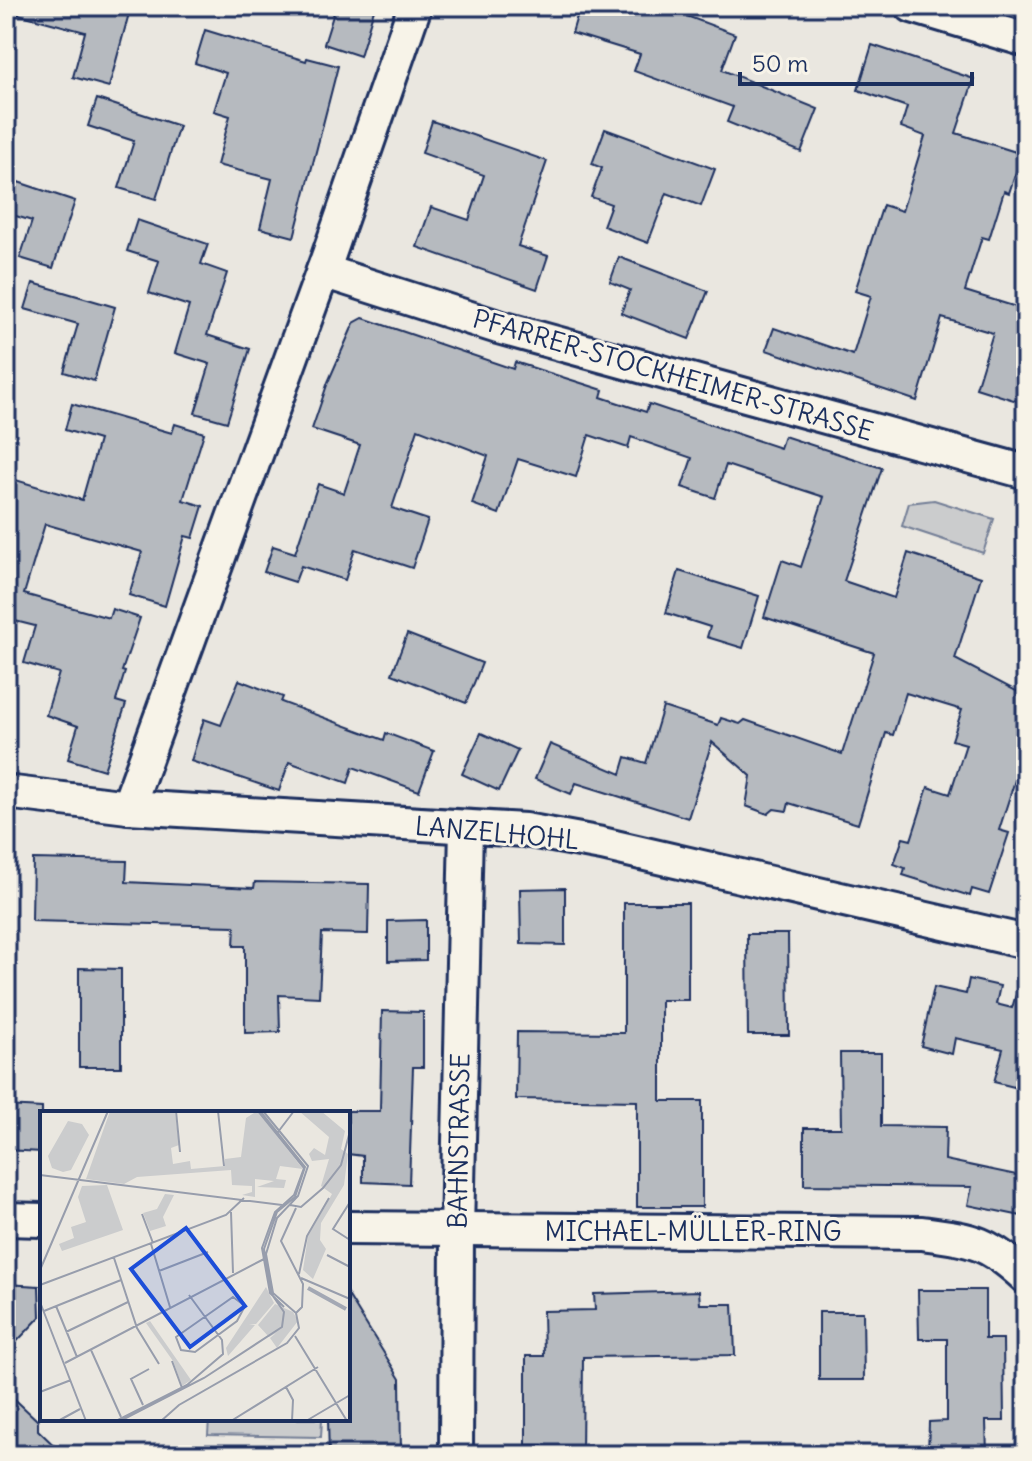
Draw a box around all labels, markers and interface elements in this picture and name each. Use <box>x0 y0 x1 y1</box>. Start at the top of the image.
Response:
scale bar <box>740 36 972 86</box>
text: 50 m <box>752 48 808 78</box>
street label: PFARRER-STOCKHEIMER-STRASSE <box>469 301 877 448</box>
street label: LANZELHOHL <box>414 809 580 856</box>
street label: BAHNSTRASSE <box>440 1053 477 1229</box>
inset map <box>40 1111 350 1421</box>
street label: MICHAEL-MÜLLER-RING <box>544 1215 842 1248</box>

